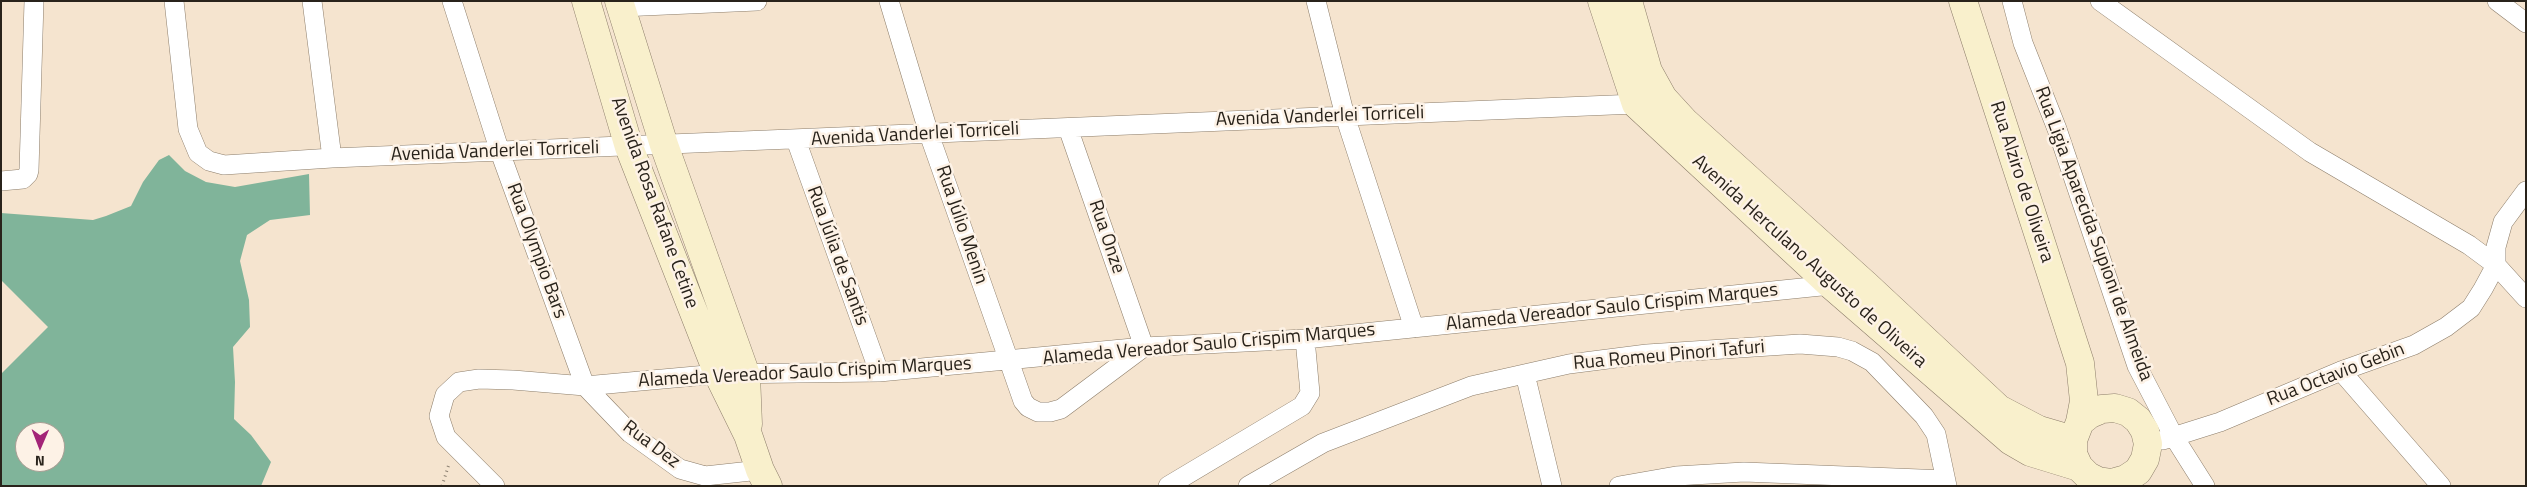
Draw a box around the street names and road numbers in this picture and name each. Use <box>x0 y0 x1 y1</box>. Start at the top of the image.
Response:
street label: Rua Ligia Aparecida Supioni de Almeida <box>2029 84 2157 384</box>
street label: Avenida Rosa Rafane Cetine <box>605 94 703 312</box>
street label: Rua Alziro de Oliveira <box>1984 98 2058 266</box>
street label: Avenida Vanderlei Torriceli <box>1215 102 1425 132</box>
street label: Avenida Vanderlei Torriceli <box>810 118 1020 152</box>
street label: Avenida Vanderlei Torriceli <box>390 137 600 167</box>
street label: Avenida Herculano Augusto de Oliveira <box>1687 151 1931 373</box>
street label: Rua Júlio Menin <box>930 163 992 287</box>
street label: Rua Olympio Bars <box>501 180 571 322</box>
street label: Rua Júlia de Santis <box>801 183 873 329</box>
street label: Rua Onze <box>1083 197 1129 277</box>
street label: Alameda Vereador Saulo Crispim Marques <box>1445 279 1779 337</box>
street label: Alameda Vereador Saulo Crispim Marques <box>1042 319 1376 371</box>
street label: Rua Romeu Pinori Tafuri <box>1572 336 1766 376</box>
street label: Rua Octavio Gebin <box>2264 338 2408 412</box>
street label: Alameda Vereador Saulo Crispim Marques <box>638 353 972 393</box>
street label: Rua Dez <box>618 416 684 474</box>

